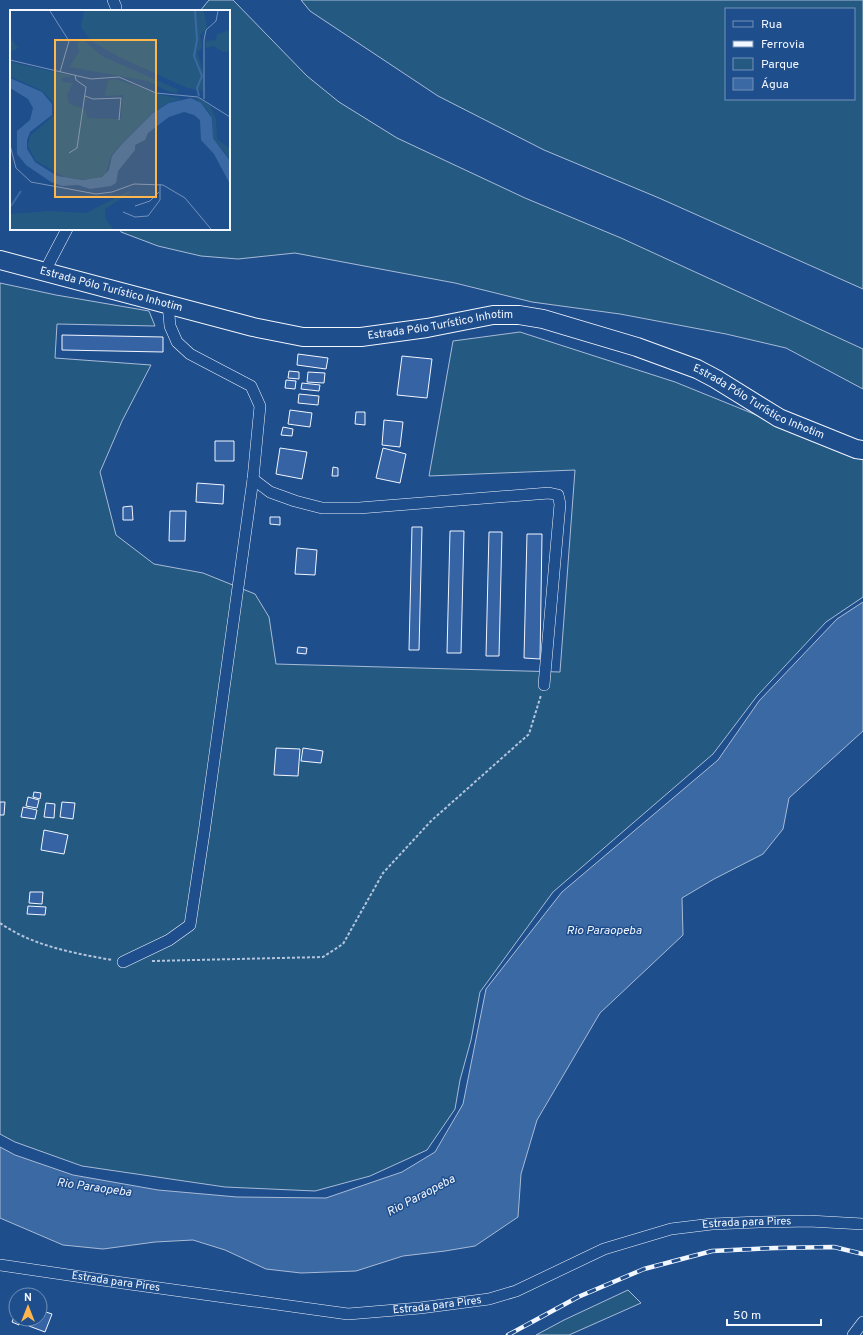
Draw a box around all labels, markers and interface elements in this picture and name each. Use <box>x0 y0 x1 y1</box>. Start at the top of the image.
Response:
legend <box>725 8 855 100</box>
inset map <box>10 10 230 230</box>
text: Rua <box>761 17 782 33</box>
text: Ferrovia <box>761 37 804 53</box>
text: Parque <box>761 57 799 73</box>
text: Água <box>761 77 789 93</box>
street label: Estrada Pólo Turístico Inhotim <box>38 264 184 315</box>
street label: Estrada Pólo Turístico Inhotim <box>367 308 513 343</box>
street label: Estrada Pólo Turístico Inhotim <box>691 361 826 442</box>
water label: Rio Paraopeba <box>566 923 642 939</box>
water label: Rio Paraopeba <box>384 1171 459 1221</box>
water label: Rio Paraopeba <box>56 1175 133 1201</box>
street label: Estrada para Pires <box>701 1214 792 1232</box>
street label: Estrada para Pires <box>71 1269 161 1295</box>
north arrow <box>8 1287 48 1327</box>
text: N <box>24 1291 32 1305</box>
street label: Estrada para Pires <box>392 1293 482 1317</box>
scale bar <box>727 1301 821 1327</box>
text: 50 m <box>733 1308 761 1324</box>

